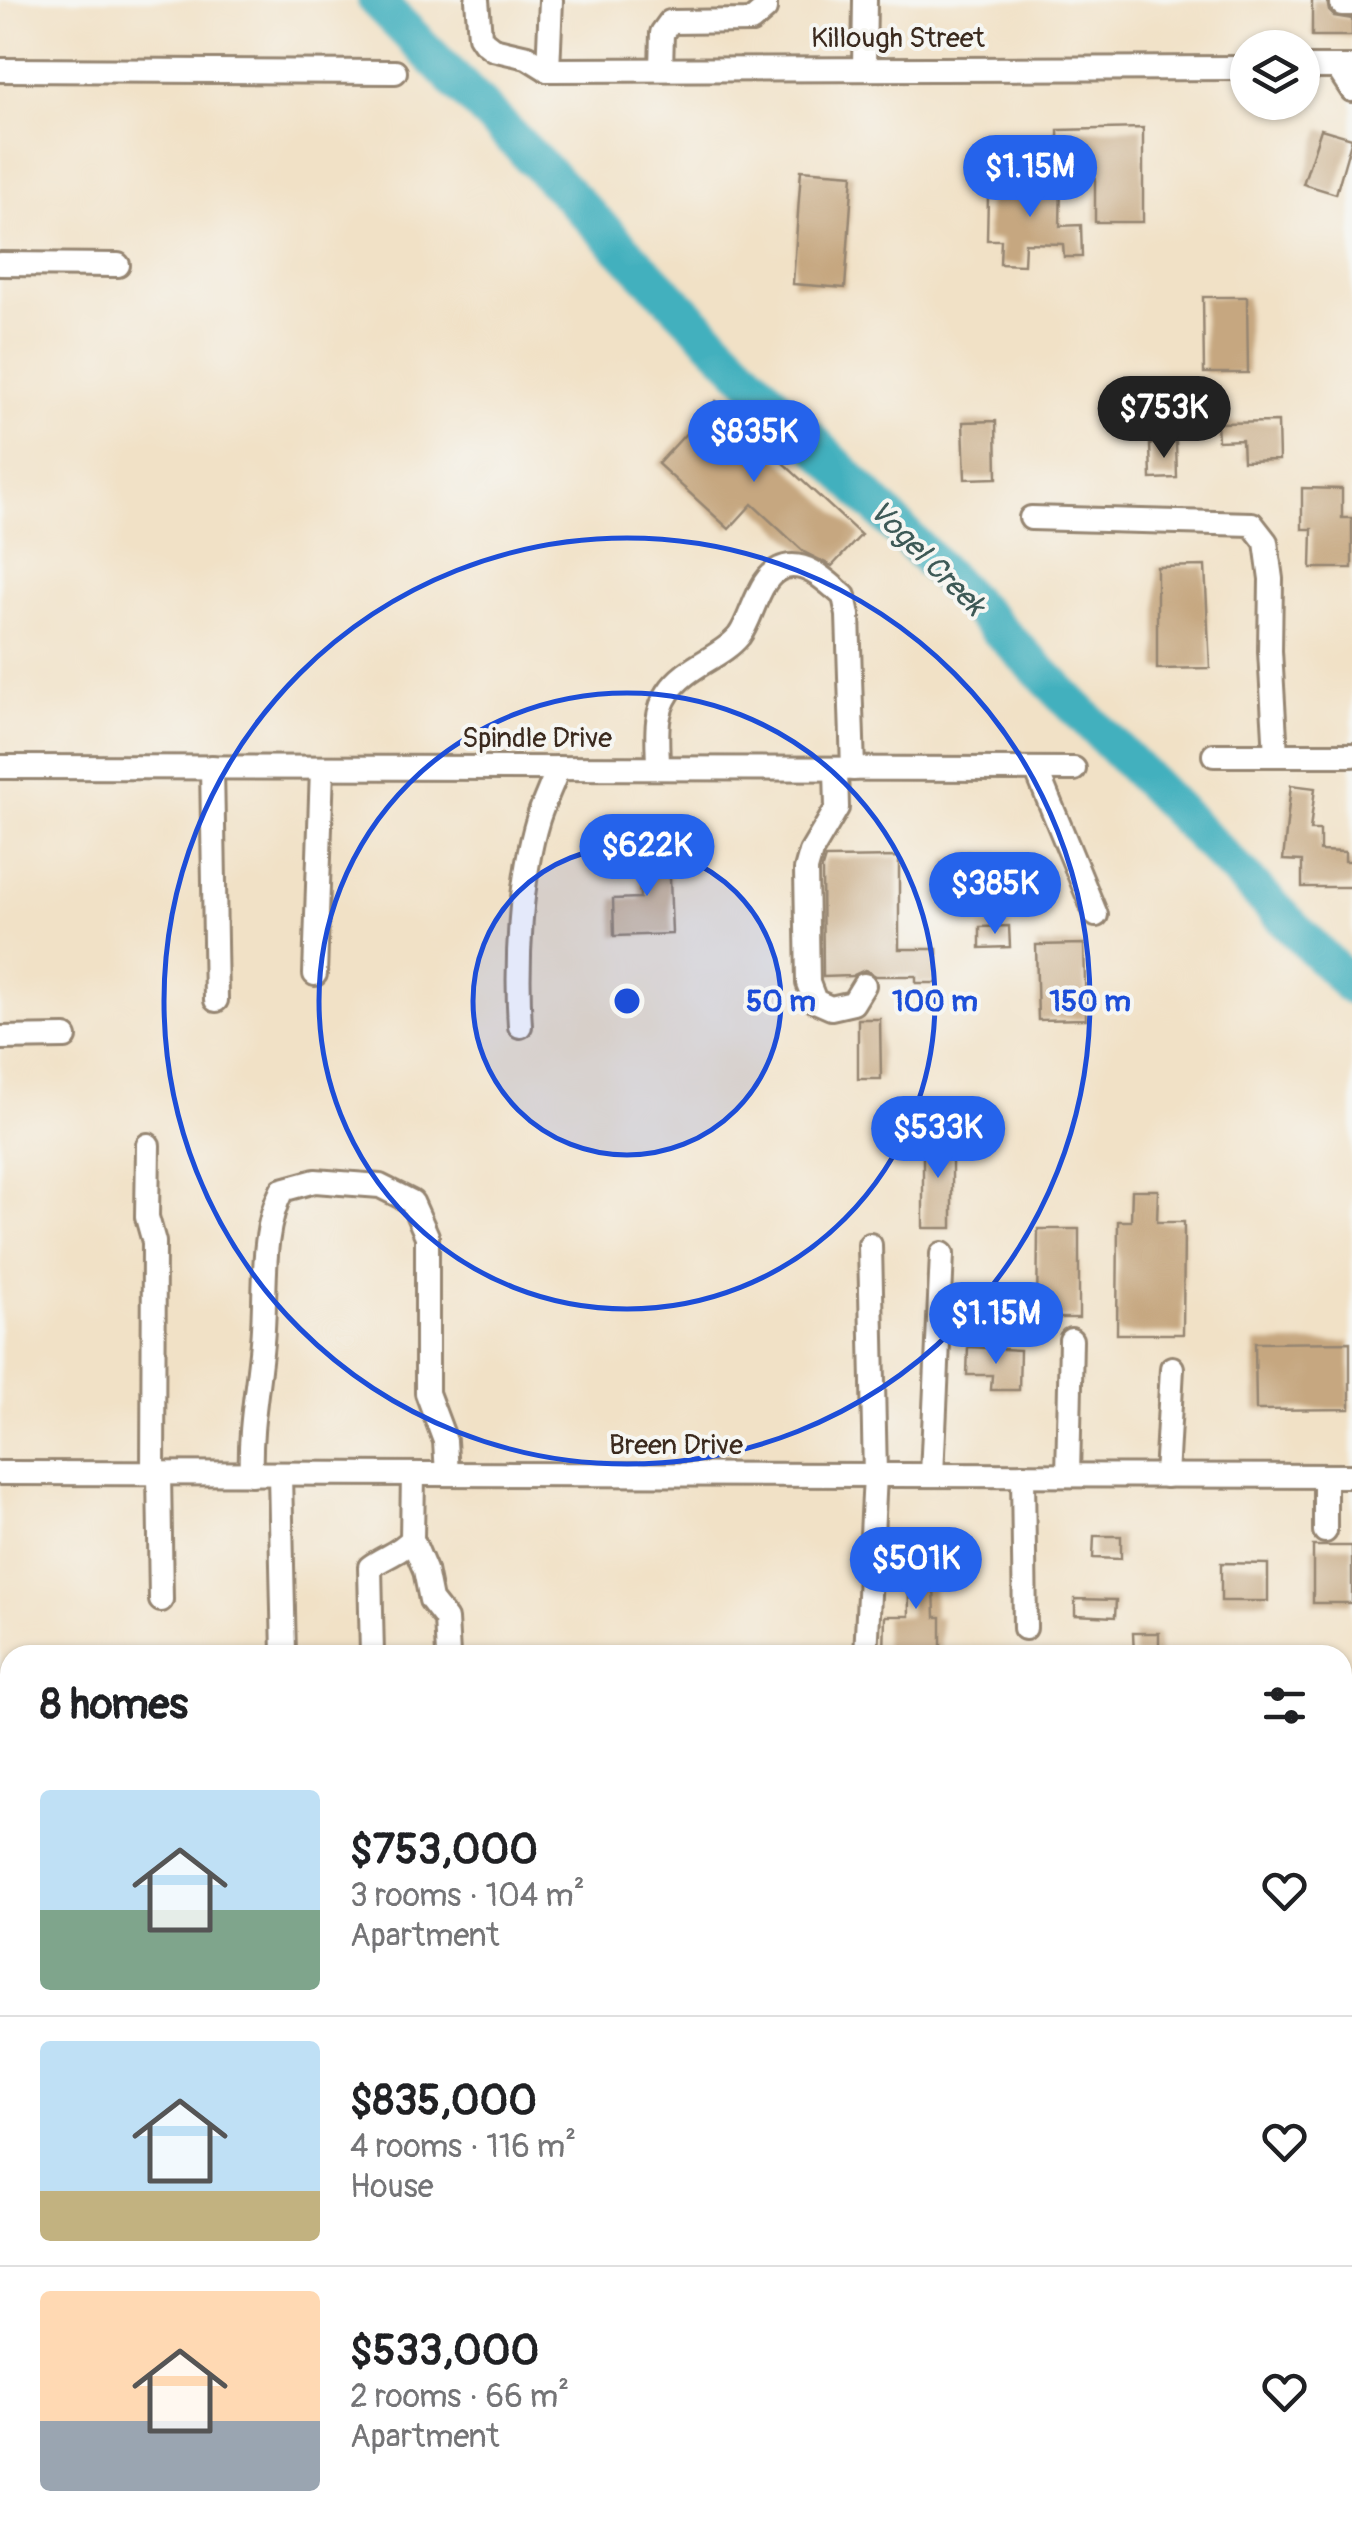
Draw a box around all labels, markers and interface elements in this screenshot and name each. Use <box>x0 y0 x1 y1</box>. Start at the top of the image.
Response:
street label: Killough Street <box>811 21 986 56</box>
map controls <box>1230 30 1320 120</box>
button: layers <box>1230 30 1320 120</box>
pin: $1.15M <box>949 135 1111 220</box>
text: $1.15M <box>985 147 1075 187</box>
pin: $753K <box>1094 376 1234 461</box>
text: $753K <box>1120 388 1208 428</box>
pin: $835K <box>684 400 824 485</box>
text: $835K <box>710 412 798 452</box>
water label: Vogel Creek <box>861 492 994 625</box>
street label: Spindle Drive <box>462 721 612 756</box>
pin: $622K <box>577 814 717 899</box>
text: $622K <box>601 826 693 866</box>
pin: $385K <box>925 852 1065 937</box>
text: $385K <box>951 864 1039 904</box>
centre of rings <box>609 983 645 1019</box>
text: 50 m <box>746 983 816 1020</box>
text: 100 m <box>892 983 978 1020</box>
text: 150 m <box>1049 983 1131 1020</box>
pin: $533K <box>868 1096 1008 1181</box>
text: $533K <box>893 1108 983 1148</box>
pin: $1.15M <box>915 1282 1077 1367</box>
text: $1.15M <box>951 1294 1041 1334</box>
street label: Breen Drive <box>609 1428 743 1463</box>
pin: $501K <box>846 1527 986 1612</box>
text: $501K <box>872 1539 960 1579</box>
icon: filters <box>1257 1678 1312 1733</box>
text: 8 homes <box>40 1679 188 1731</box>
text: $753,000 <box>350 1824 538 1876</box>
icon: home <box>120 1830 240 1950</box>
icon: heart <box>1257 1863 1312 1918</box>
text: 3 rooms · 104 m² <box>350 1876 585 1916</box>
text: Apartment <box>350 1916 499 1956</box>
text: $835,000 <box>350 2075 537 2127</box>
icon: home <box>120 2081 240 2201</box>
icon: heart <box>1257 2114 1312 2169</box>
text: 4 rooms · 116 m² <box>350 2127 576 2167</box>
text: House <box>350 2167 434 2207</box>
text: $533,000 <box>350 2325 539 2377</box>
icon: home <box>120 2331 240 2451</box>
icon: heart <box>1257 2364 1312 2419</box>
text: 2 rooms · 66 m² <box>350 2377 569 2417</box>
text: Apartment <box>350 2417 499 2457</box>

